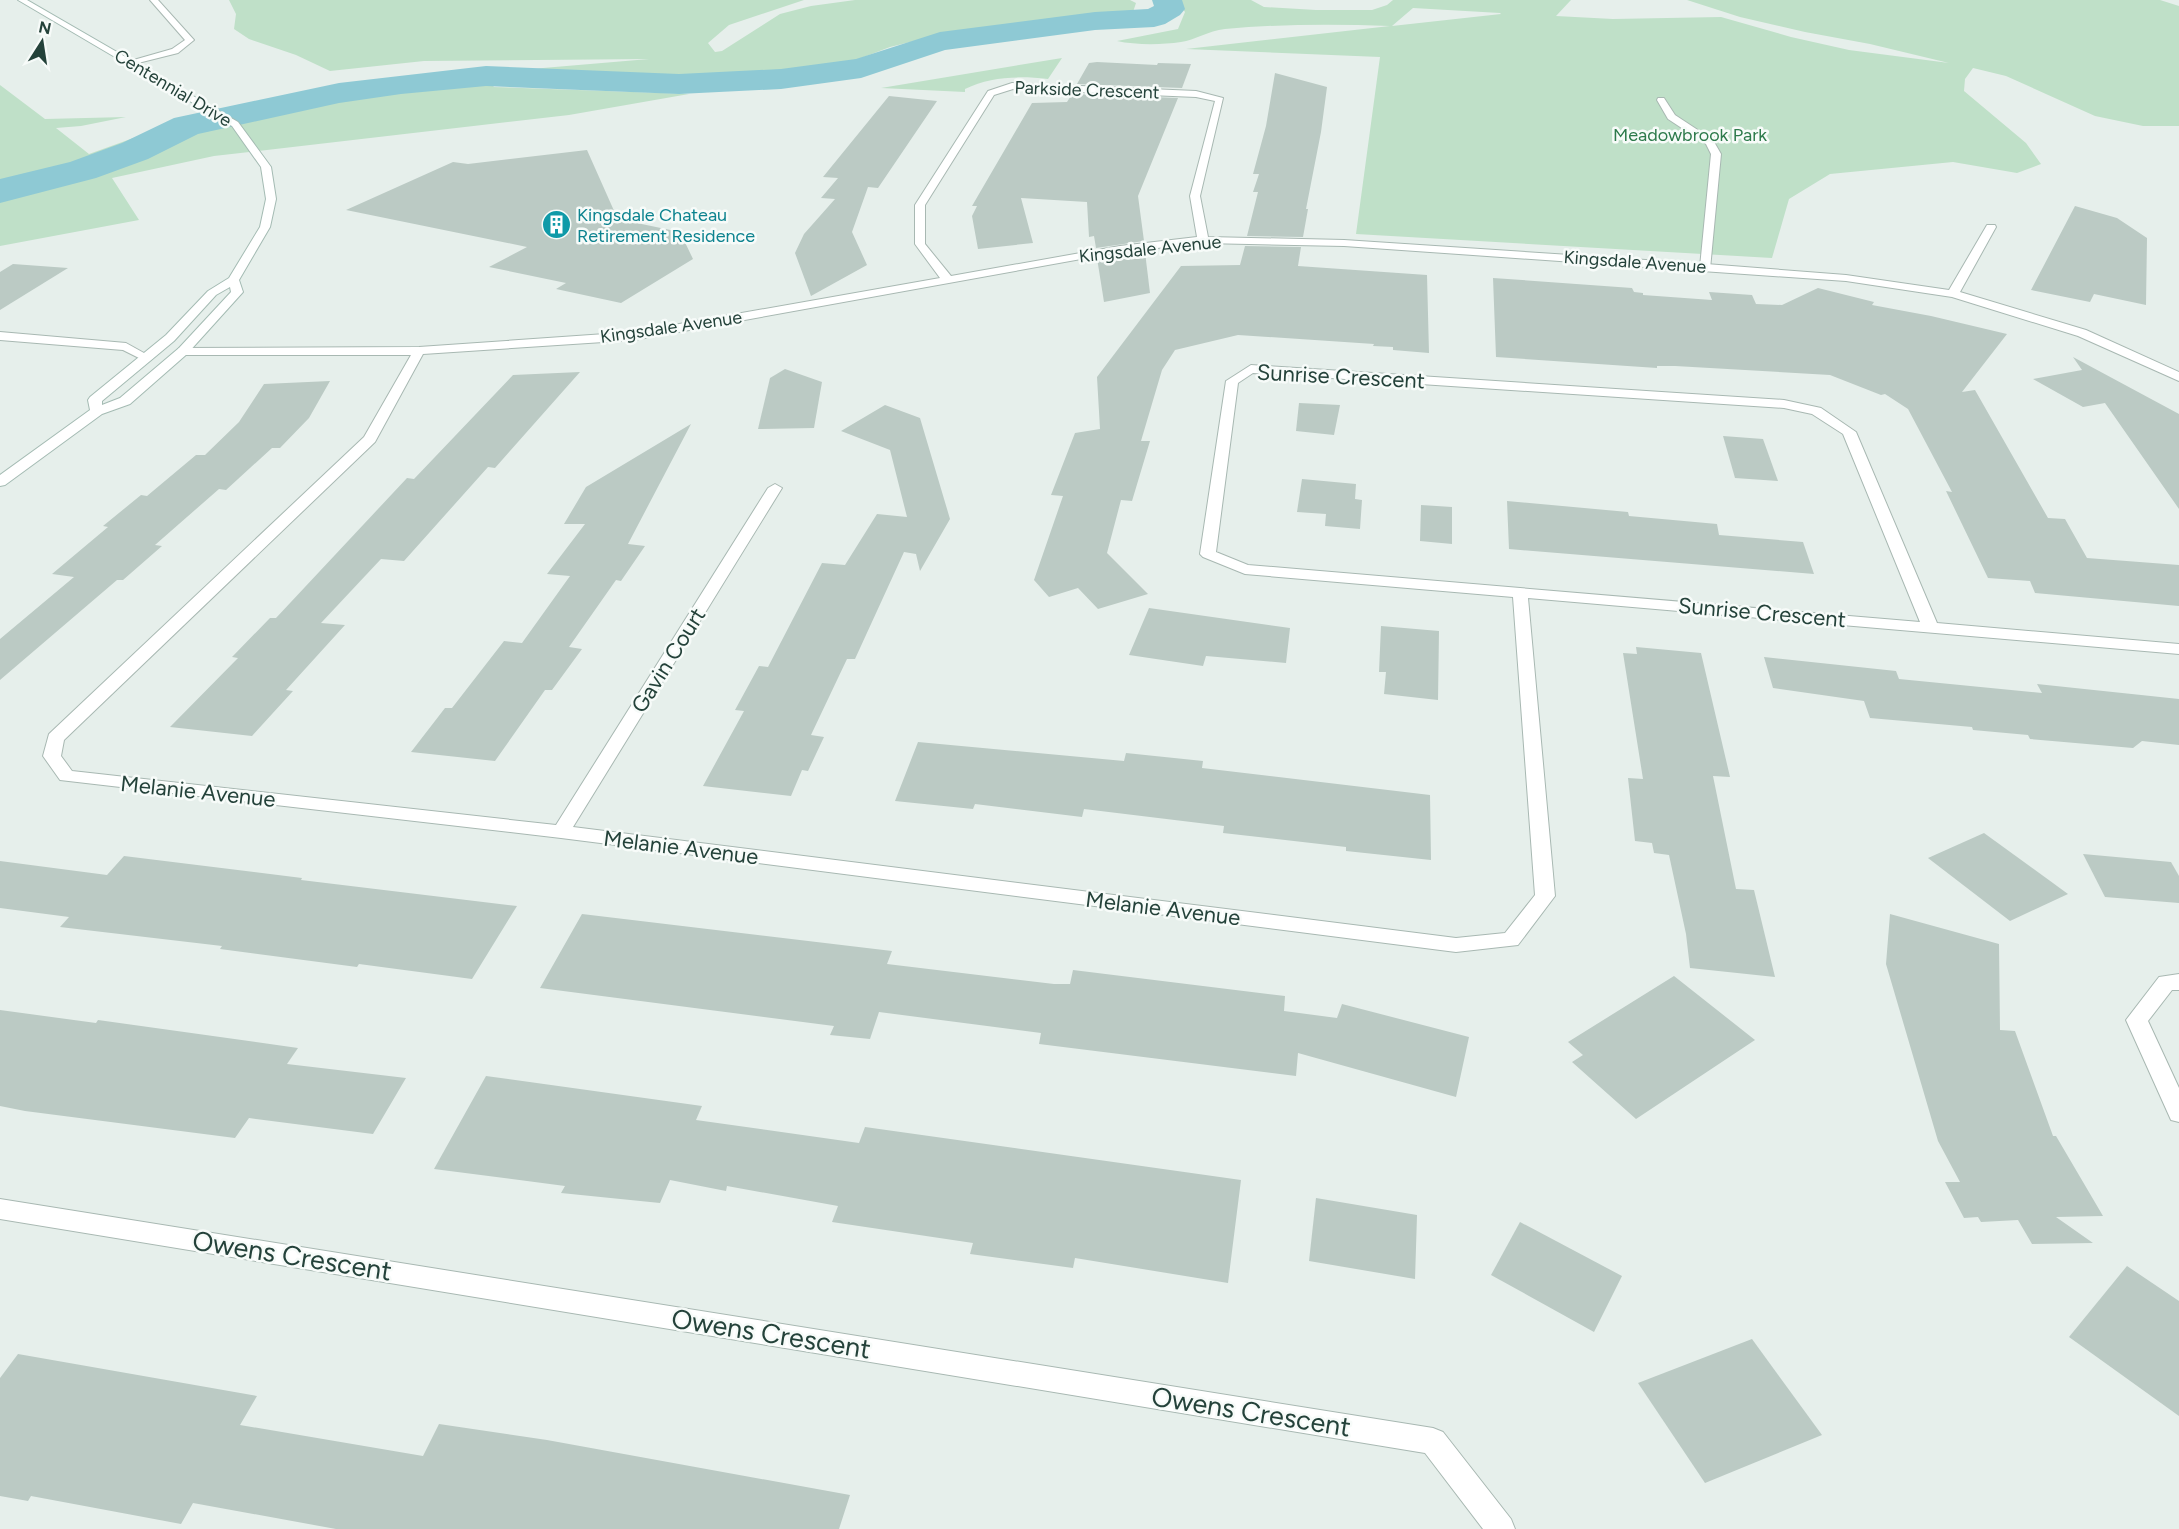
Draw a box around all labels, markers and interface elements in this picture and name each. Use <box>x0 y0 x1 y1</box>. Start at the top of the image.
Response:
north arrow <box>12 12 72 72</box>
text: N <box>37 17 53 38</box>
street label: Centennial Drive <box>110 44 236 132</box>
street label: Parkside Crescent <box>1014 76 1160 104</box>
park label: Meadowbrook Park <box>1613 124 1767 146</box>
place label: Kingsdale Chateau Retirement Residence <box>577 204 755 247</box>
building icon: Kingsdale Chateau Retirement Residence <box>540 209 572 241</box>
street label: Kingsdale Avenue <box>1078 231 1222 267</box>
street label: Kingsdale Avenue <box>1563 246 1707 278</box>
street label: Kingsdale Avenue <box>599 306 743 348</box>
street label: Sunrise Crescent <box>1256 359 1426 394</box>
street label: Sunrise Crescent <box>1677 592 1847 633</box>
street label: Gavin Court <box>626 603 711 718</box>
street label: Melanie Avenue <box>119 770 277 813</box>
street label: Melanie Avenue <box>602 825 760 870</box>
street label: Melanie Avenue <box>1084 886 1242 931</box>
street label: Owens Crescent <box>190 1223 394 1288</box>
street label: Owens Crescent <box>669 1301 873 1366</box>
street label: Owens Crescent <box>1149 1379 1353 1444</box>

